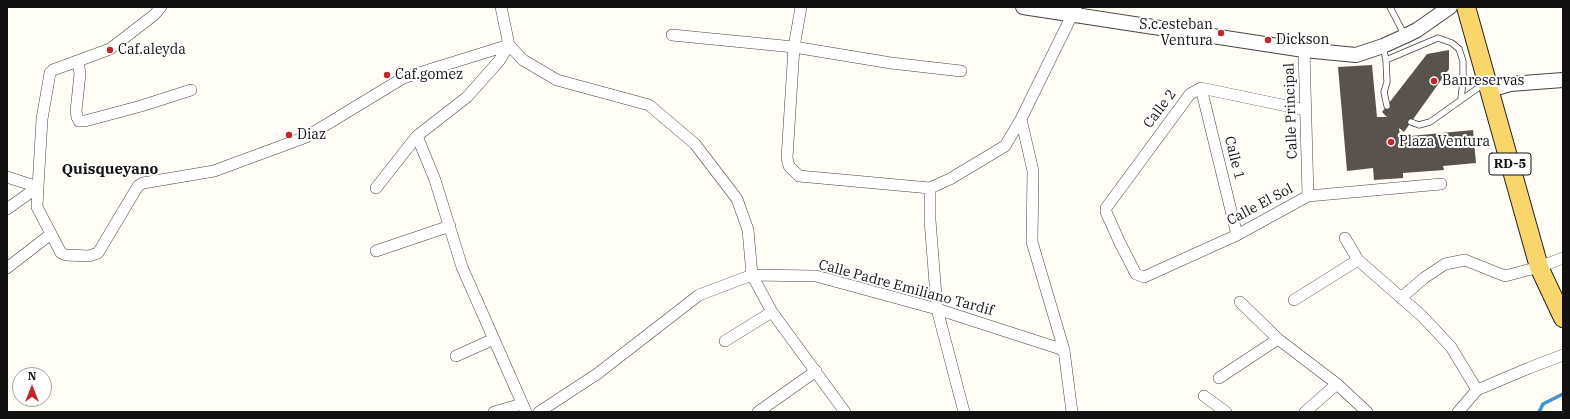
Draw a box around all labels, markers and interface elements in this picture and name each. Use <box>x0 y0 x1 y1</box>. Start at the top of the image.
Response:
place label: S.c.esteban Ventura <box>1139 17 1213 50</box>
marker: S.c.esteban Ventura <box>1216 28 1226 38</box>
place label: Dickson <box>1276 32 1329 48</box>
marker: Dickson <box>1263 35 1273 45</box>
place label: Caf.aleyda <box>118 42 186 58</box>
marker: Caf.aleyda <box>105 45 115 55</box>
street label: Calle Principal <box>1281 63 1301 159</box>
place label: Caf.gomez <box>395 67 463 83</box>
marker: Caf.gomez <box>382 70 392 80</box>
place label: Banreservas <box>1442 73 1524 89</box>
marker: Banreservas <box>1429 76 1439 86</box>
street label: Calle 2 <box>1140 86 1180 132</box>
place label: Diaz <box>297 127 326 143</box>
marker: Diaz <box>284 130 294 140</box>
place label: Plaza Ventura <box>1399 134 1490 150</box>
street label: Calle 1 <box>1221 135 1247 181</box>
marker: Plaza Ventura <box>1386 137 1396 147</box>
road number: RD-5 <box>1489 153 1531 175</box>
district label: Quisqueyano <box>62 161 158 179</box>
street label: Calle El Sol <box>1224 181 1296 229</box>
street label: Calle Padre Emiliano Tardif <box>817 257 995 319</box>
north arrow <box>12 367 52 407</box>
text: N <box>28 369 36 383</box>

